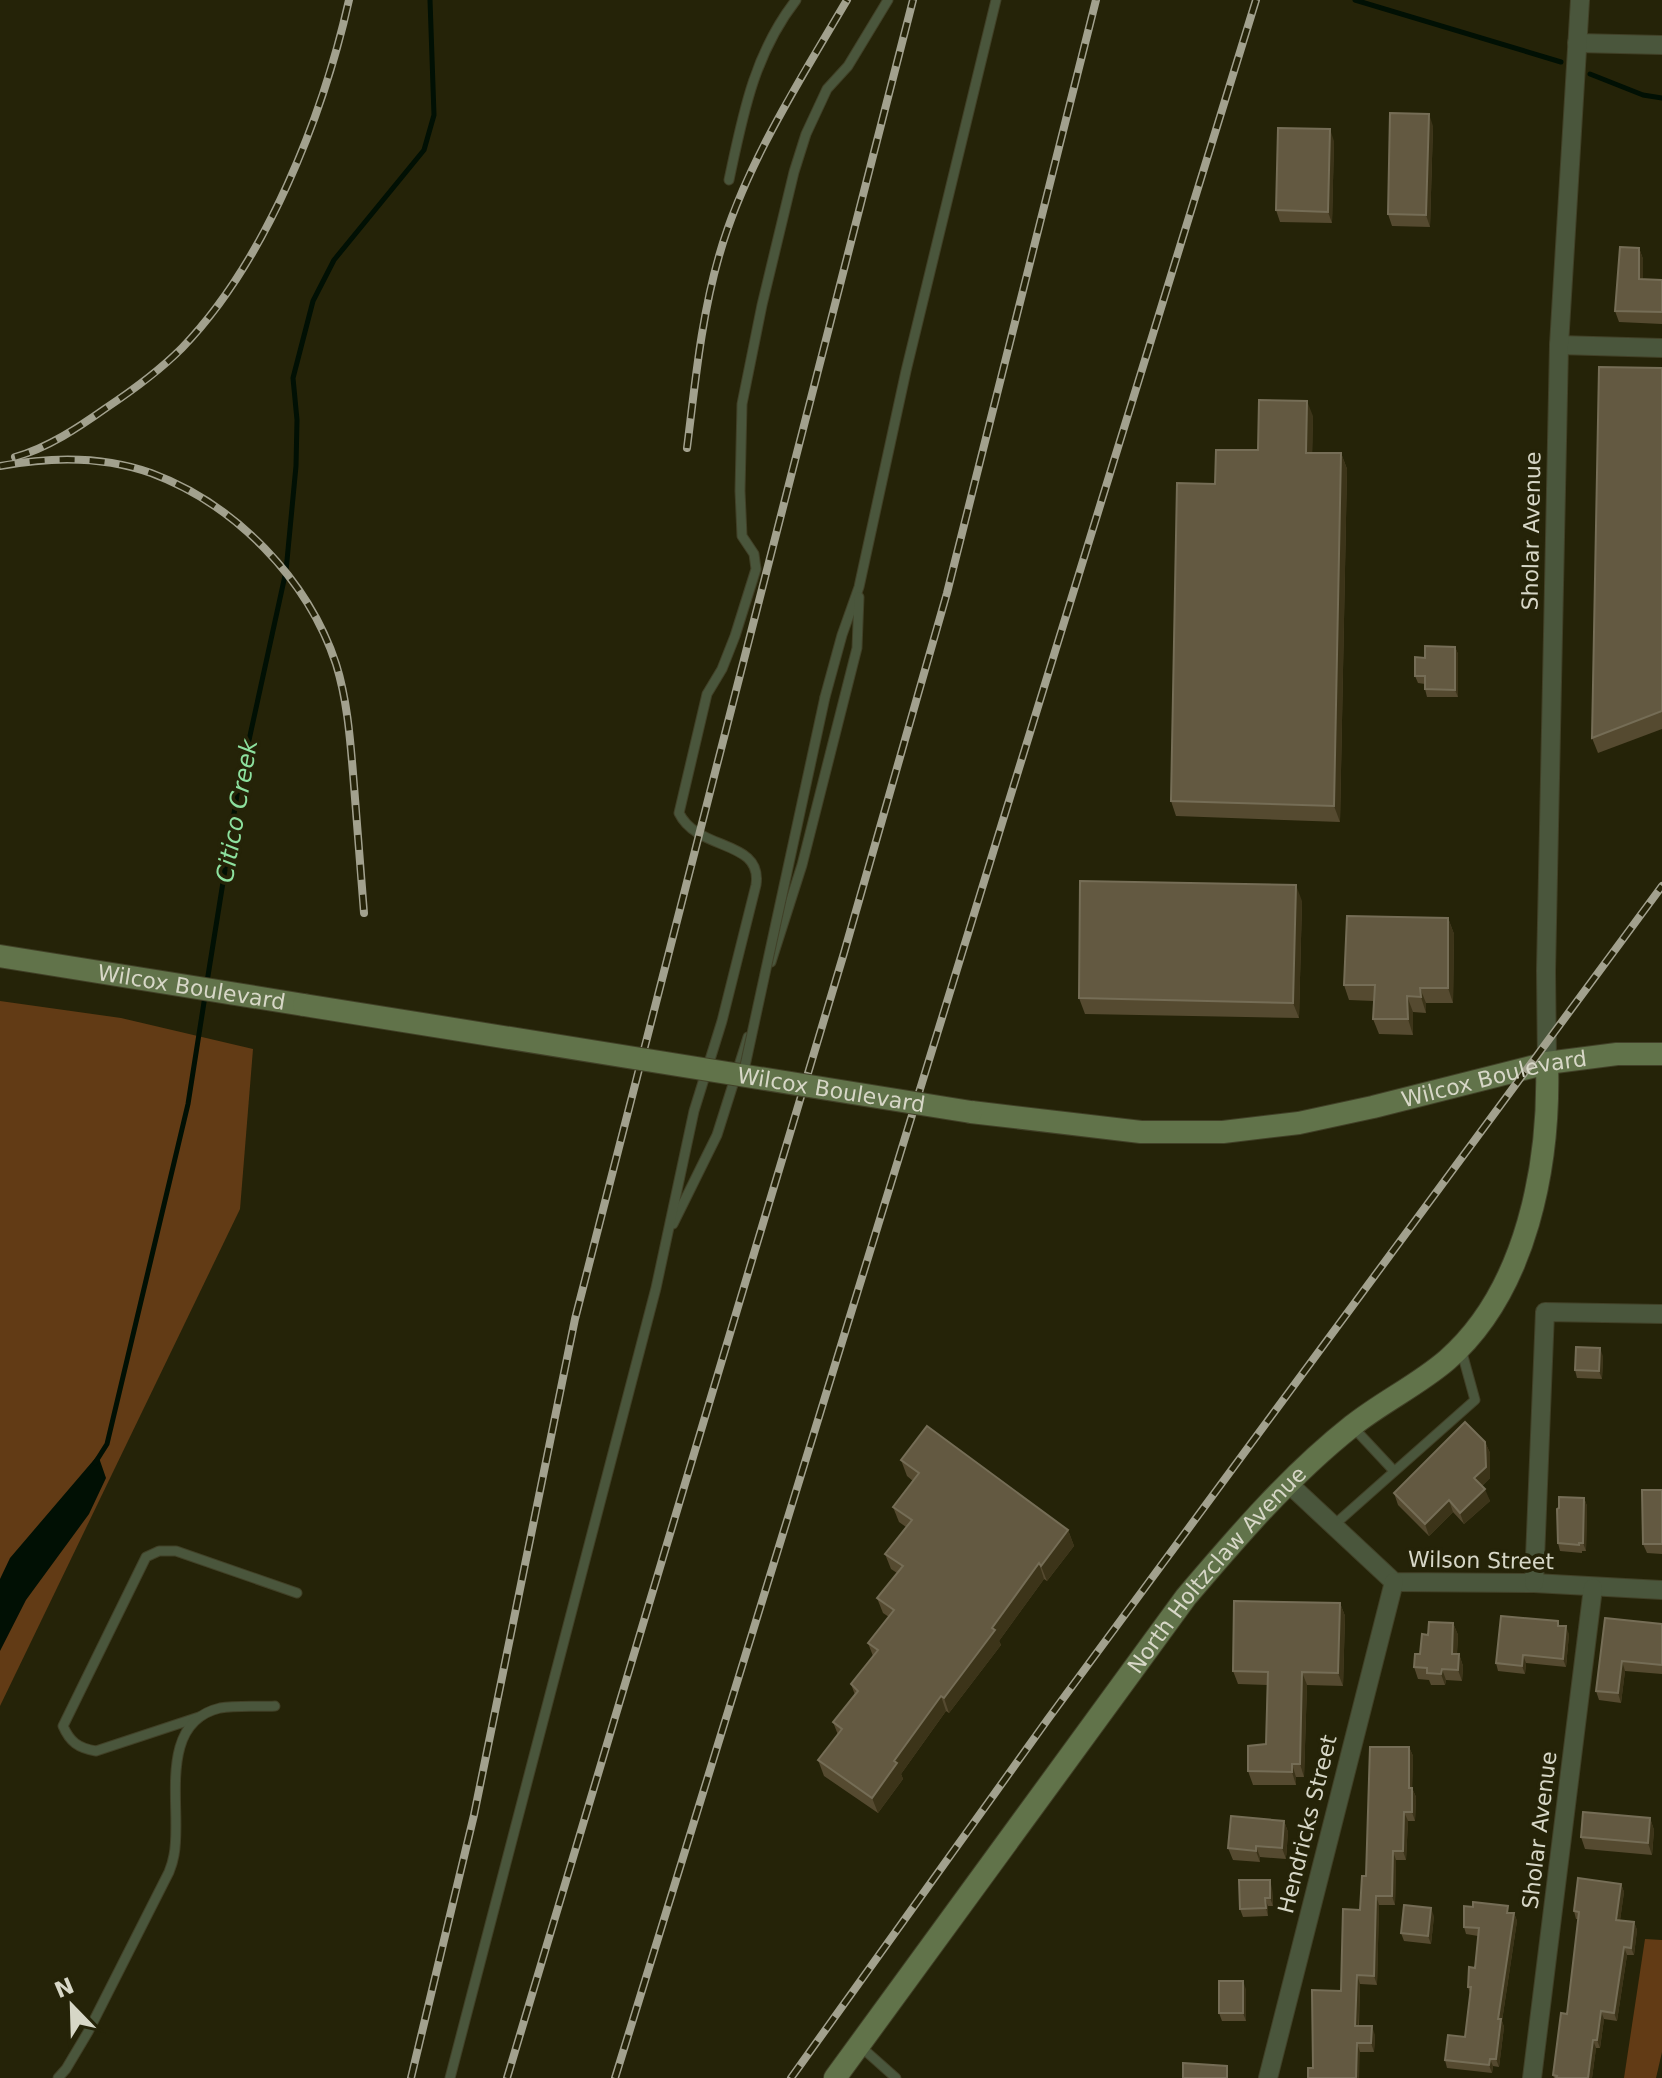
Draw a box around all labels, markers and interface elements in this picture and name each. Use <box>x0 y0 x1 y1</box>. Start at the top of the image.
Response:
street label: Sholar Avenue <box>1518 451 1545 611</box>
water label: Citico Creek <box>211 736 264 885</box>
street label: Wilcox Boulevard <box>96 960 287 1015</box>
street label: Wilcox Boulevard <box>1399 1046 1588 1112</box>
street label: Wilcox Boulevard <box>735 1063 927 1117</box>
street label: North Holtzclaw Avenue <box>1123 1461 1311 1678</box>
street label: Wilson Street <box>1408 1547 1555 1574</box>
street label: Hendricks Street <box>1273 1732 1342 1916</box>
street label: Sholar Avenue <box>1517 1750 1562 1910</box>
north arrow <box>32 1966 112 2046</box>
text: N <box>51 1973 78 2003</box>

